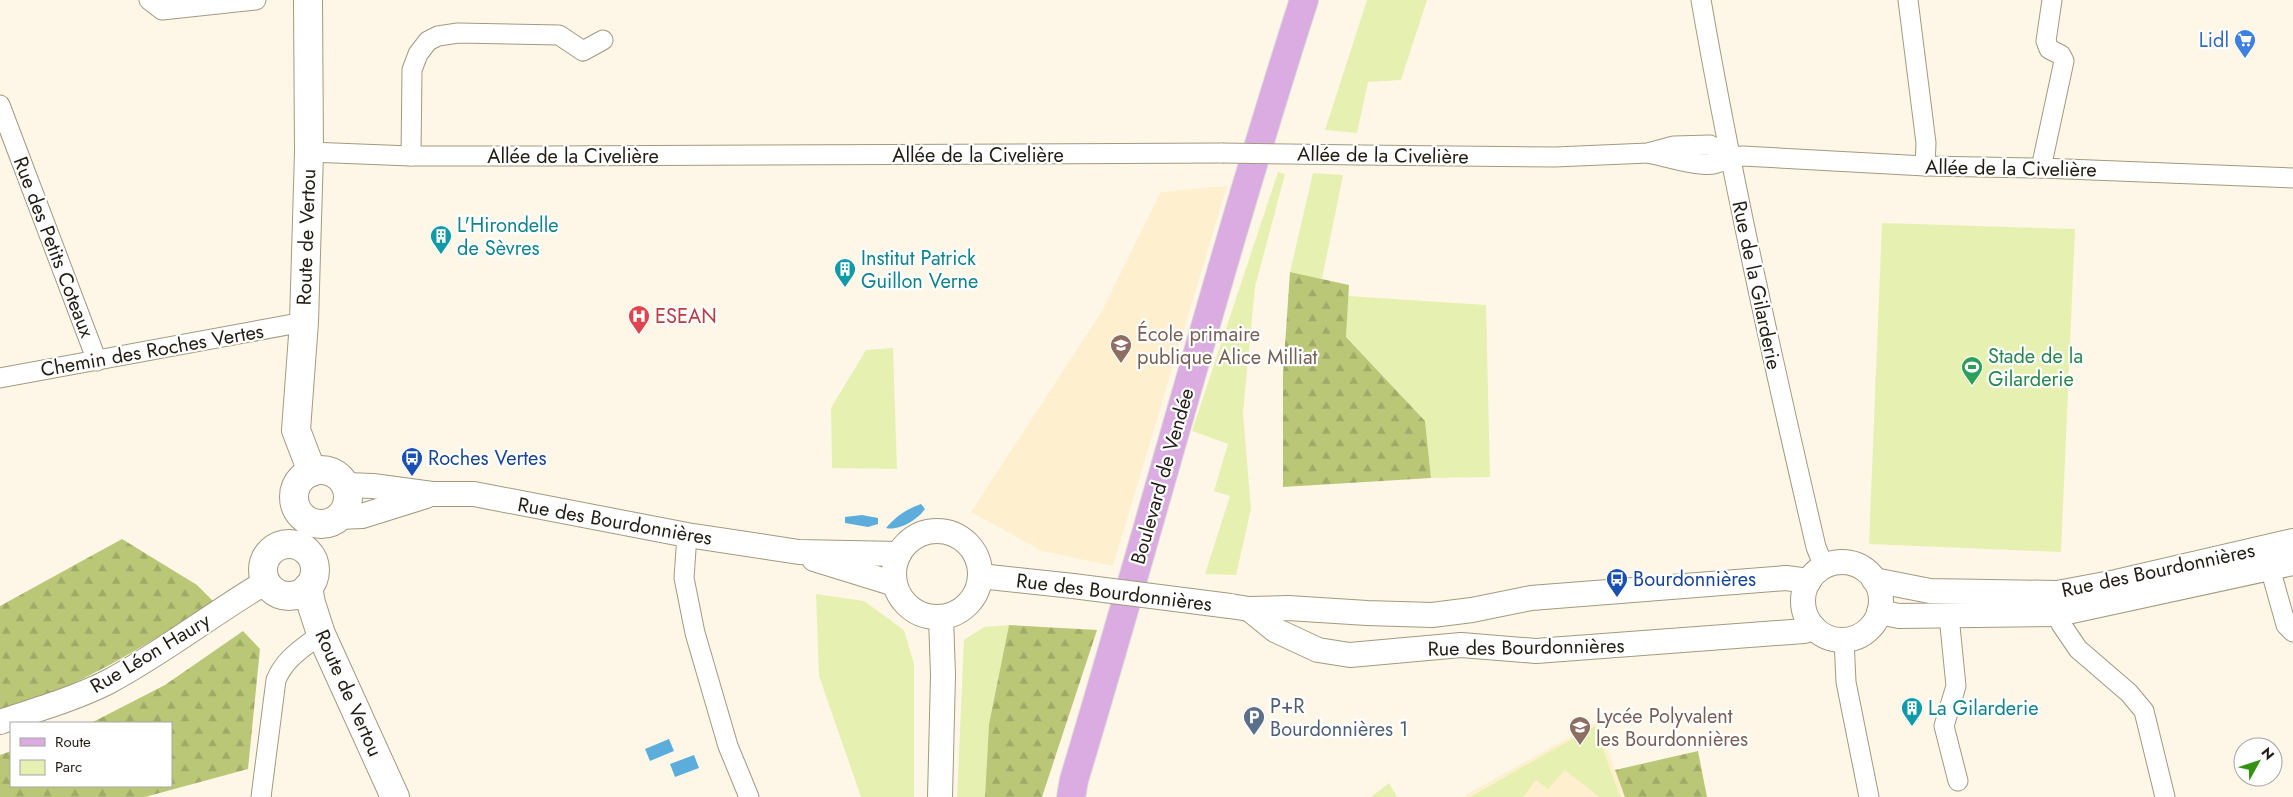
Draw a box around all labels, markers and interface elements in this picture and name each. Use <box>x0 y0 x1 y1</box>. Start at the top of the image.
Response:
place label: Lidl <box>2199 26 2229 55</box>
supermarket icon: Lidl <box>2233 28 2257 59</box>
street label: Allée de la Civelière <box>1297 140 1469 171</box>
street label: Allée de la Civelière <box>892 141 1064 170</box>
street label: Allée de la Civelière <box>487 142 659 171</box>
street label: Rue des Petits Coteaux <box>6 153 102 342</box>
street label: Allée de la Civelière <box>1925 153 2097 184</box>
street label: Route de Vertou <box>290 168 323 306</box>
street label: Rue de la Gilarderie <box>1724 198 1789 372</box>
place label: L'Hirondelle de Sèvres <box>457 211 559 263</box>
building icon: L'Hirondelle de Sèvres <box>429 224 453 255</box>
place label: Institut Patrick Guillon Verne <box>861 244 978 296</box>
building icon: Institut Patrick Guillon Verne <box>833 257 857 288</box>
place label: ESEAN <box>655 302 717 331</box>
hospital icon: ESEAN <box>627 304 651 335</box>
street label: Chemin des Roches Vertes <box>38 317 266 384</box>
place label: École primaire publique Alice Milliat <box>1137 320 1318 372</box>
school or university icon: École primaire publique Alice Milliat <box>1109 333 1133 364</box>
place label: Stade de la Gilarderie <box>1988 342 2083 394</box>
sports icon: Stade de la Gilarderie <box>1960 355 1984 386</box>
street label: Boulevard de Vendée <box>1123 385 1201 568</box>
place label: Roches Vertes <box>428 444 546 473</box>
bus stop icon: Roches Vertes <box>400 446 424 477</box>
street label: Rue des Bourdonnières <box>515 490 714 553</box>
street label: Rue des Bourdonnières <box>2059 536 2257 605</box>
place label: Bourdonnières <box>1633 565 1756 594</box>
street label: Rue des Bourdonnières <box>1014 566 1213 619</box>
bus stop icon: Bourdonnières <box>1605 567 1629 598</box>
street label: Rue Léon Haury <box>85 606 216 701</box>
street label: Route de Vertou <box>308 625 390 761</box>
street label: Rue des Bourdonnières <box>1427 631 1625 664</box>
place label: P+R Bourdonnières 1 <box>1270 692 1408 744</box>
place label: La Gilarderie <box>1928 694 2038 723</box>
building icon: La Gilarderie <box>1900 696 1924 727</box>
place label: Lycée Polyvalent les Bourdonnières <box>1596 702 1748 754</box>
parking icon: P+R Bourdonnières 1 <box>1242 705 1266 736</box>
school or university icon: Lycée Polyvalent les Bourdonnières <box>1568 715 1592 746</box>
legend <box>10 722 172 787</box>
text: Route <box>55 731 91 753</box>
north arrow <box>2233 737 2283 787</box>
text: N <box>2257 743 2279 764</box>
text: Parc <box>55 756 82 778</box>

